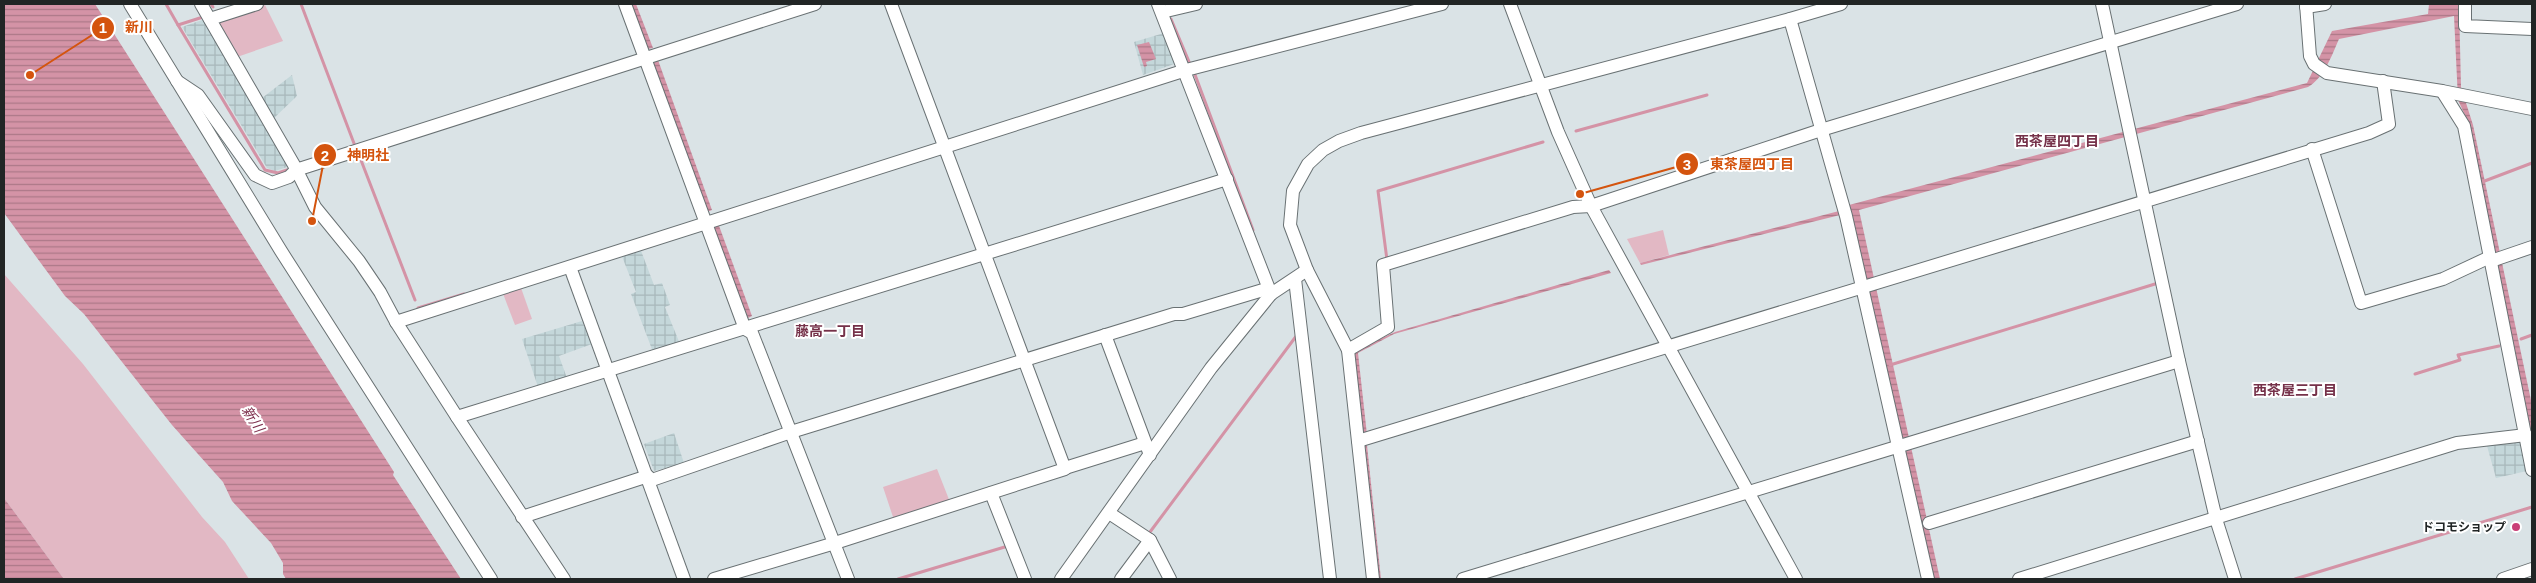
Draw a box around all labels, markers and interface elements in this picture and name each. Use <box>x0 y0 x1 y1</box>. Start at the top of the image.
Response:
callout: 新川 <box>90 13 163 42</box>
text: 1 <box>99 19 107 36</box>
text: 新川 <box>125 19 153 35</box>
district label: 西茶屋四丁目 <box>2015 133 2099 149</box>
callout: 神明社 <box>312 141 399 170</box>
text: 2 <box>321 147 329 164</box>
text: 神明社 <box>347 147 389 163</box>
callout: 東茶屋四丁目 <box>1675 150 1804 179</box>
text: 3 <box>1683 156 1691 173</box>
text: 東茶屋四丁目 <box>1710 156 1794 172</box>
district label: 藤高一丁目 <box>795 323 865 339</box>
district label: 西茶屋三丁目 <box>2253 382 2337 398</box>
water label: 新川 <box>239 403 268 437</box>
place label: ドコモショップ <box>2422 520 2506 534</box>
marker: ドコモショップ <box>2510 521 2522 533</box>

